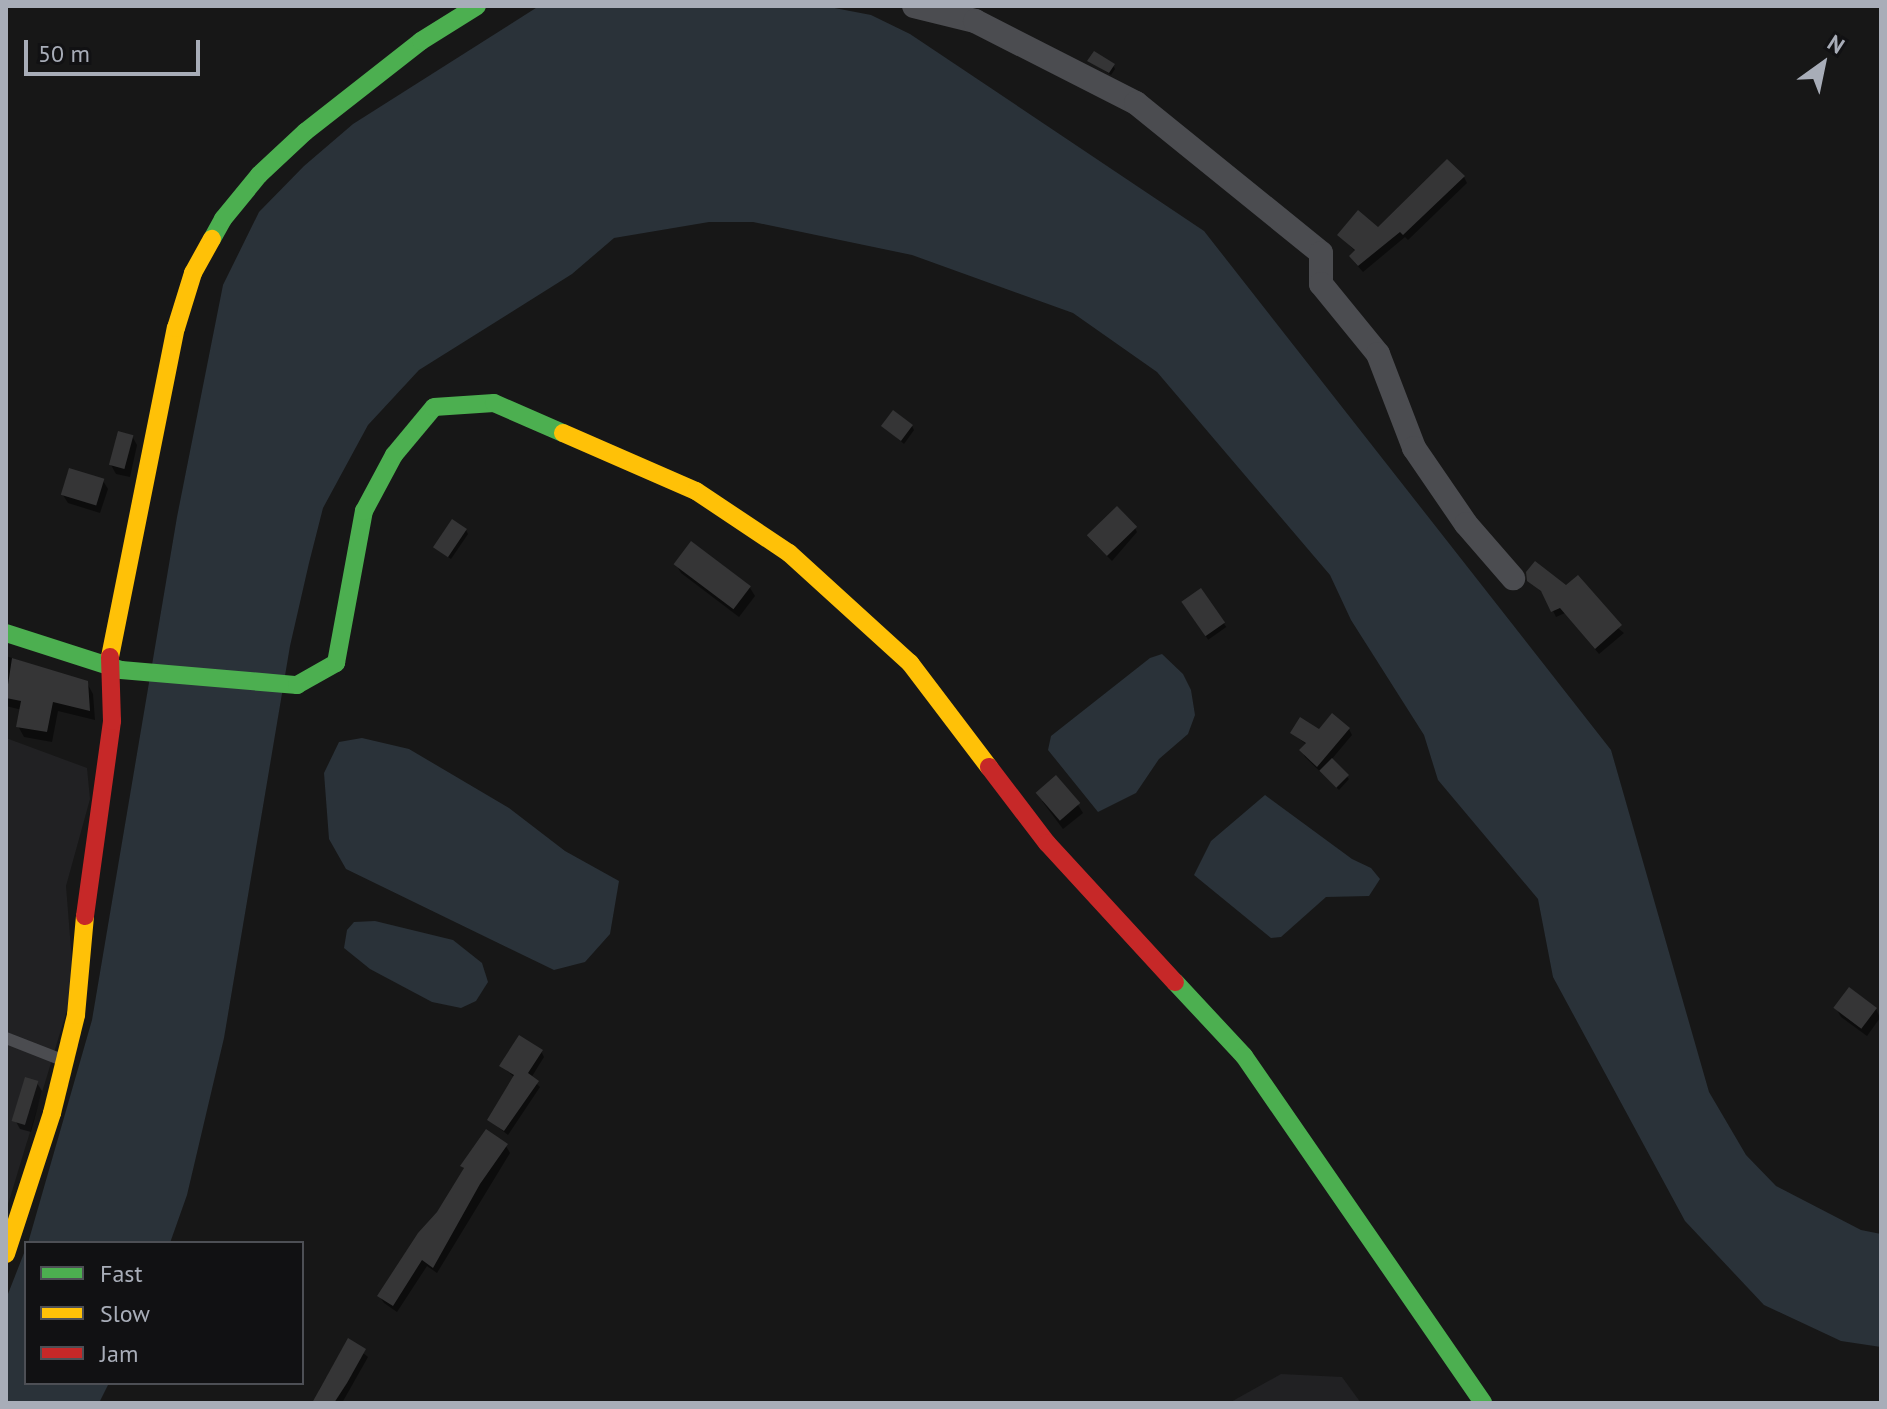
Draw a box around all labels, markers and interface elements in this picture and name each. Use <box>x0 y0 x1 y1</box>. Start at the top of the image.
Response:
scale bar <box>28 24 204 74</box>
north arrow <box>1783 24 1863 104</box>
text: N <box>1822 28 1850 60</box>
text: 50 m <box>38 38 90 69</box>
legend <box>24 1241 304 1385</box>
text: Fast <box>100 1258 143 1289</box>
text: Slow <box>100 1298 150 1329</box>
text: Jam <box>100 1338 138 1369</box>

